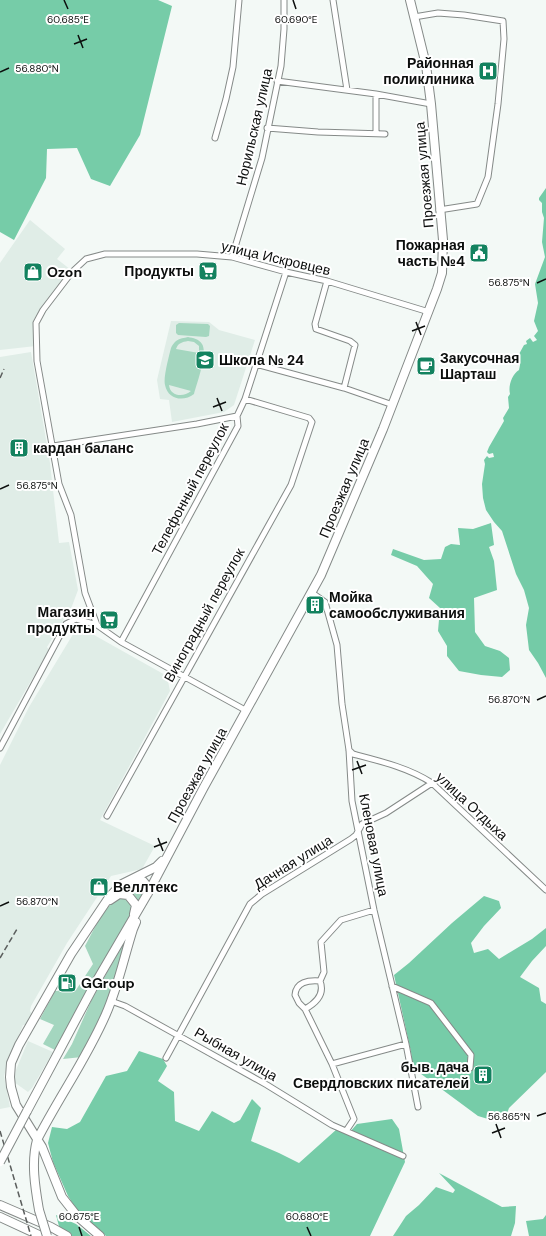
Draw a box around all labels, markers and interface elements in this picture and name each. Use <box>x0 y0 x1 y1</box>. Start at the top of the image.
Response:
text: 60.685°E <box>47 13 89 26</box>
text: 60.690°E <box>275 13 318 26</box>
place label: Районная поликлиника <box>383 54 474 88</box>
hospital icon: Районная поликлиника <box>477 60 499 82</box>
text: 56.880°N <box>15 62 59 75</box>
street label: Норильская улица <box>232 66 276 187</box>
street label: Проезжая улица <box>410 121 438 229</box>
place label: Пожарная часть №4 <box>396 236 465 270</box>
street label: улица Искровцев <box>220 237 332 279</box>
public building icon: Пожарная часть №4 <box>468 242 490 264</box>
supermarket icon: Продукты <box>197 260 219 282</box>
shop icon: Ozon <box>22 261 44 283</box>
place label: Продукты <box>124 262 194 280</box>
place label: Ozon <box>47 263 82 281</box>
text: 56.875°N <box>488 276 530 289</box>
school or university icon: Школа № 24 <box>194 349 216 371</box>
place label: Закусочная Шарташ <box>440 349 520 383</box>
place label: Школа № 24 <box>219 351 304 369</box>
cafe icon: Закусочная Шарташ <box>415 355 437 377</box>
street label: Телефонный переулок <box>148 419 233 558</box>
street label: Проезжая улица <box>315 435 373 541</box>
building icon: кардан баланс <box>8 437 30 459</box>
place label: кардан баланс <box>33 439 134 457</box>
text: 56.875°N <box>16 479 58 492</box>
street label: Виноградный переулок <box>160 544 249 685</box>
place label: Мойка самообслуживания <box>329 588 465 622</box>
building icon: Мойка самообслуживания <box>304 594 326 616</box>
place label: Магазин продукты <box>27 603 95 637</box>
supermarket icon: Магазин продукты <box>98 609 120 631</box>
text: 56.870°N <box>488 693 530 706</box>
street label: Проезжая улица <box>163 724 231 826</box>
street label: улица Отдыха <box>432 768 512 844</box>
street label: Кленовая улица <box>355 792 393 898</box>
street label: Дачная улица <box>250 831 336 893</box>
shop icon: Веллтекс <box>88 876 110 898</box>
place label: Веллтекс <box>113 878 178 896</box>
text: 56.870°N <box>16 895 58 908</box>
fuel station icon: GGroup <box>56 972 78 994</box>
place label: GGroup <box>81 974 135 992</box>
street label: Рыбная улица <box>191 1023 281 1085</box>
place label: быв. дача Свердловских писателей <box>293 1058 469 1092</box>
building icon: быв. дача Свердловских писателей <box>472 1064 494 1086</box>
text: 56.865°N <box>488 1110 530 1123</box>
text: 60.675°E <box>59 1210 100 1223</box>
text: 60.680°E <box>286 1210 329 1223</box>

